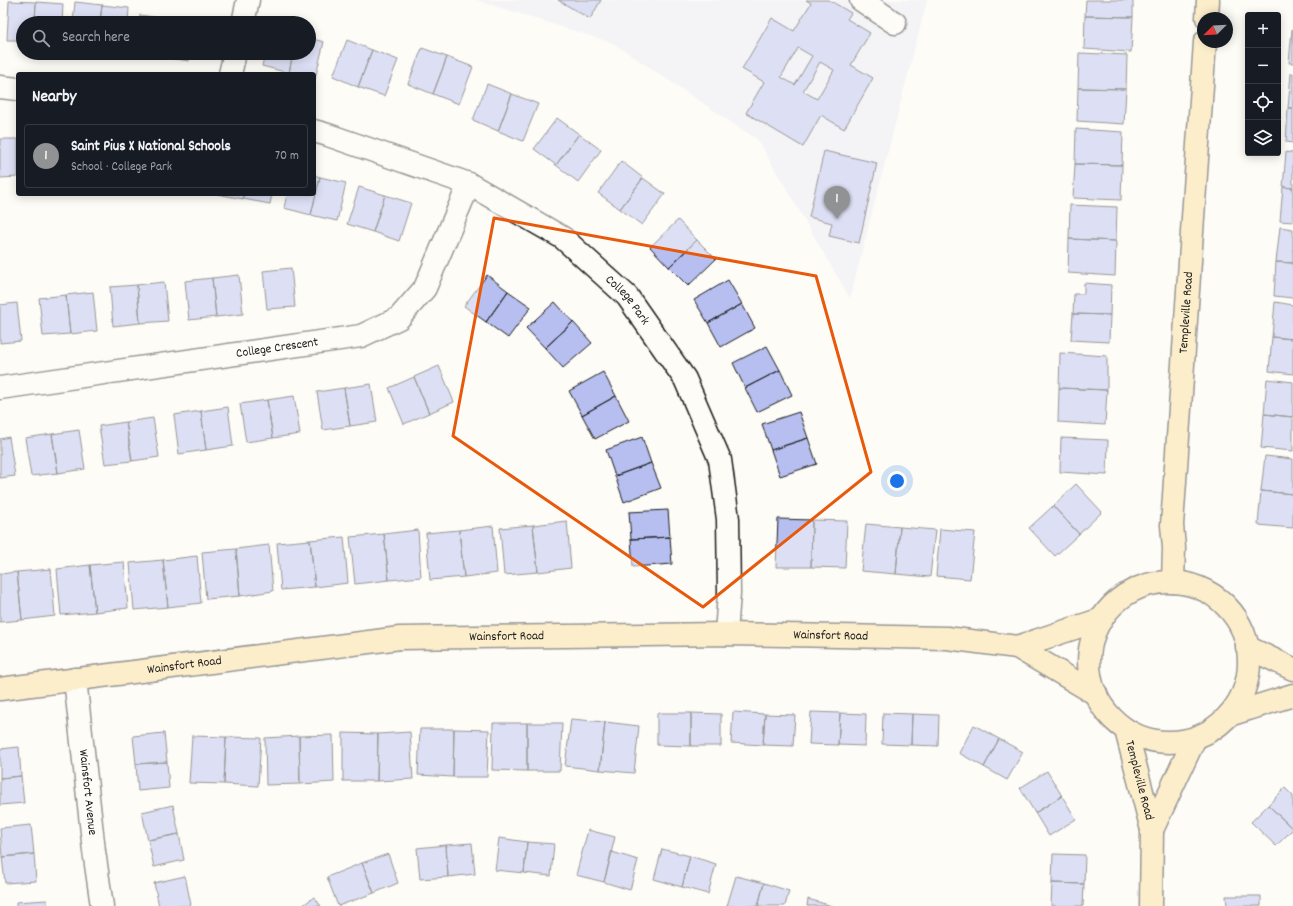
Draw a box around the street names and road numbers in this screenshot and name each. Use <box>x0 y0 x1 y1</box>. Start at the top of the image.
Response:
street label: College Park <box>601 271 654 329</box>
street label: Templeville Road <box>1174 271 1199 354</box>
street label: College Crescent <box>235 333 320 363</box>
street label: Wainsfort Road <box>793 626 868 646</box>
street label: Wainsfort Road <box>469 627 544 647</box>
street label: Wainsfort Road <box>146 651 223 680</box>
street label: Templeville Road <box>1120 738 1159 822</box>
street label: Wainsfort Avenue <box>73 748 102 836</box>

